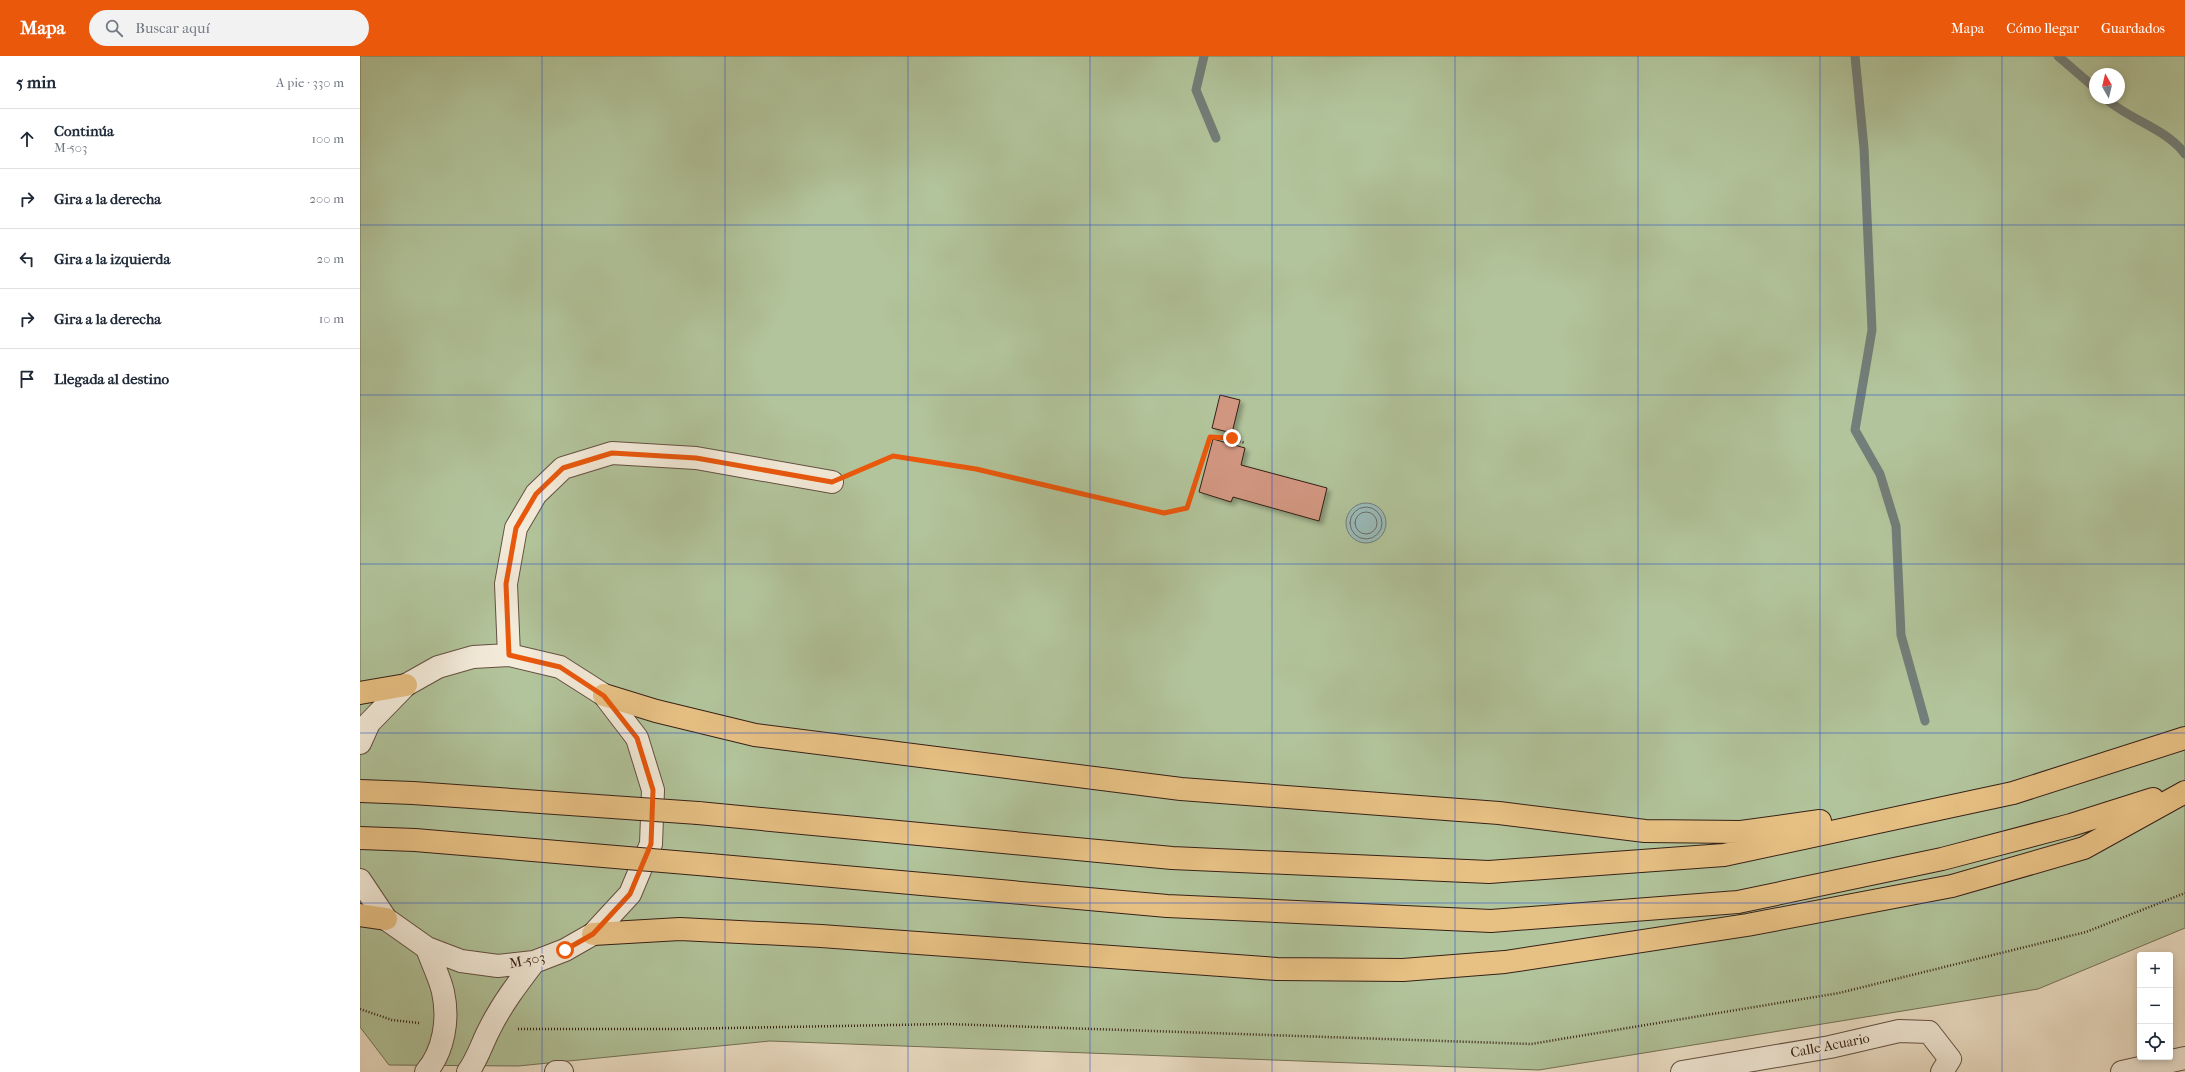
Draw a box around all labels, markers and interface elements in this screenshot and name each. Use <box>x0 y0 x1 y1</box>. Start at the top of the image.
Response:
search box <box>89 10 369 46</box>
text: Mapa <box>20 17 65 39</box>
icon: search <box>103 17 125 39</box>
text: Buscar aquí <box>135 19 210 37</box>
text: Mapa <box>1951 20 1984 37</box>
text: Cómo llegar <box>2006 20 2079 37</box>
text: Guardados <box>2101 20 2165 37</box>
north arrow <box>2089 68 2125 104</box>
text: 5 min <box>16 72 56 92</box>
text: A pie · 330 m <box>276 75 344 90</box>
text: Continúa <box>54 122 114 140</box>
icon: ahead <box>16 128 38 150</box>
text: 100 m <box>311 131 344 146</box>
text: M-503 <box>54 140 87 155</box>
icon: right <box>16 188 38 210</box>
text: Gira a la derecha <box>54 190 161 208</box>
text: 200 m <box>309 191 344 206</box>
icon: left <box>16 248 38 270</box>
text: Gira a la izquierda <box>54 250 170 268</box>
text: 20 m <box>317 251 344 266</box>
icon: right <box>16 308 38 330</box>
text: Gira a la derecha <box>54 310 161 328</box>
text: 10 m <box>319 311 344 326</box>
icon: arrive <box>16 368 38 390</box>
text: Llegada al destino <box>54 370 169 388</box>
route end <box>1223 429 1241 447</box>
route start <box>556 941 574 959</box>
street label: M-503 <box>508 949 546 972</box>
map controls <box>2137 952 2173 1060</box>
button: + <box>2137 952 2173 988</box>
button: − <box>2137 988 2173 1024</box>
button: locate <box>2137 1024 2173 1060</box>
street label: Calle Acuario <box>1789 1029 1871 1061</box>

